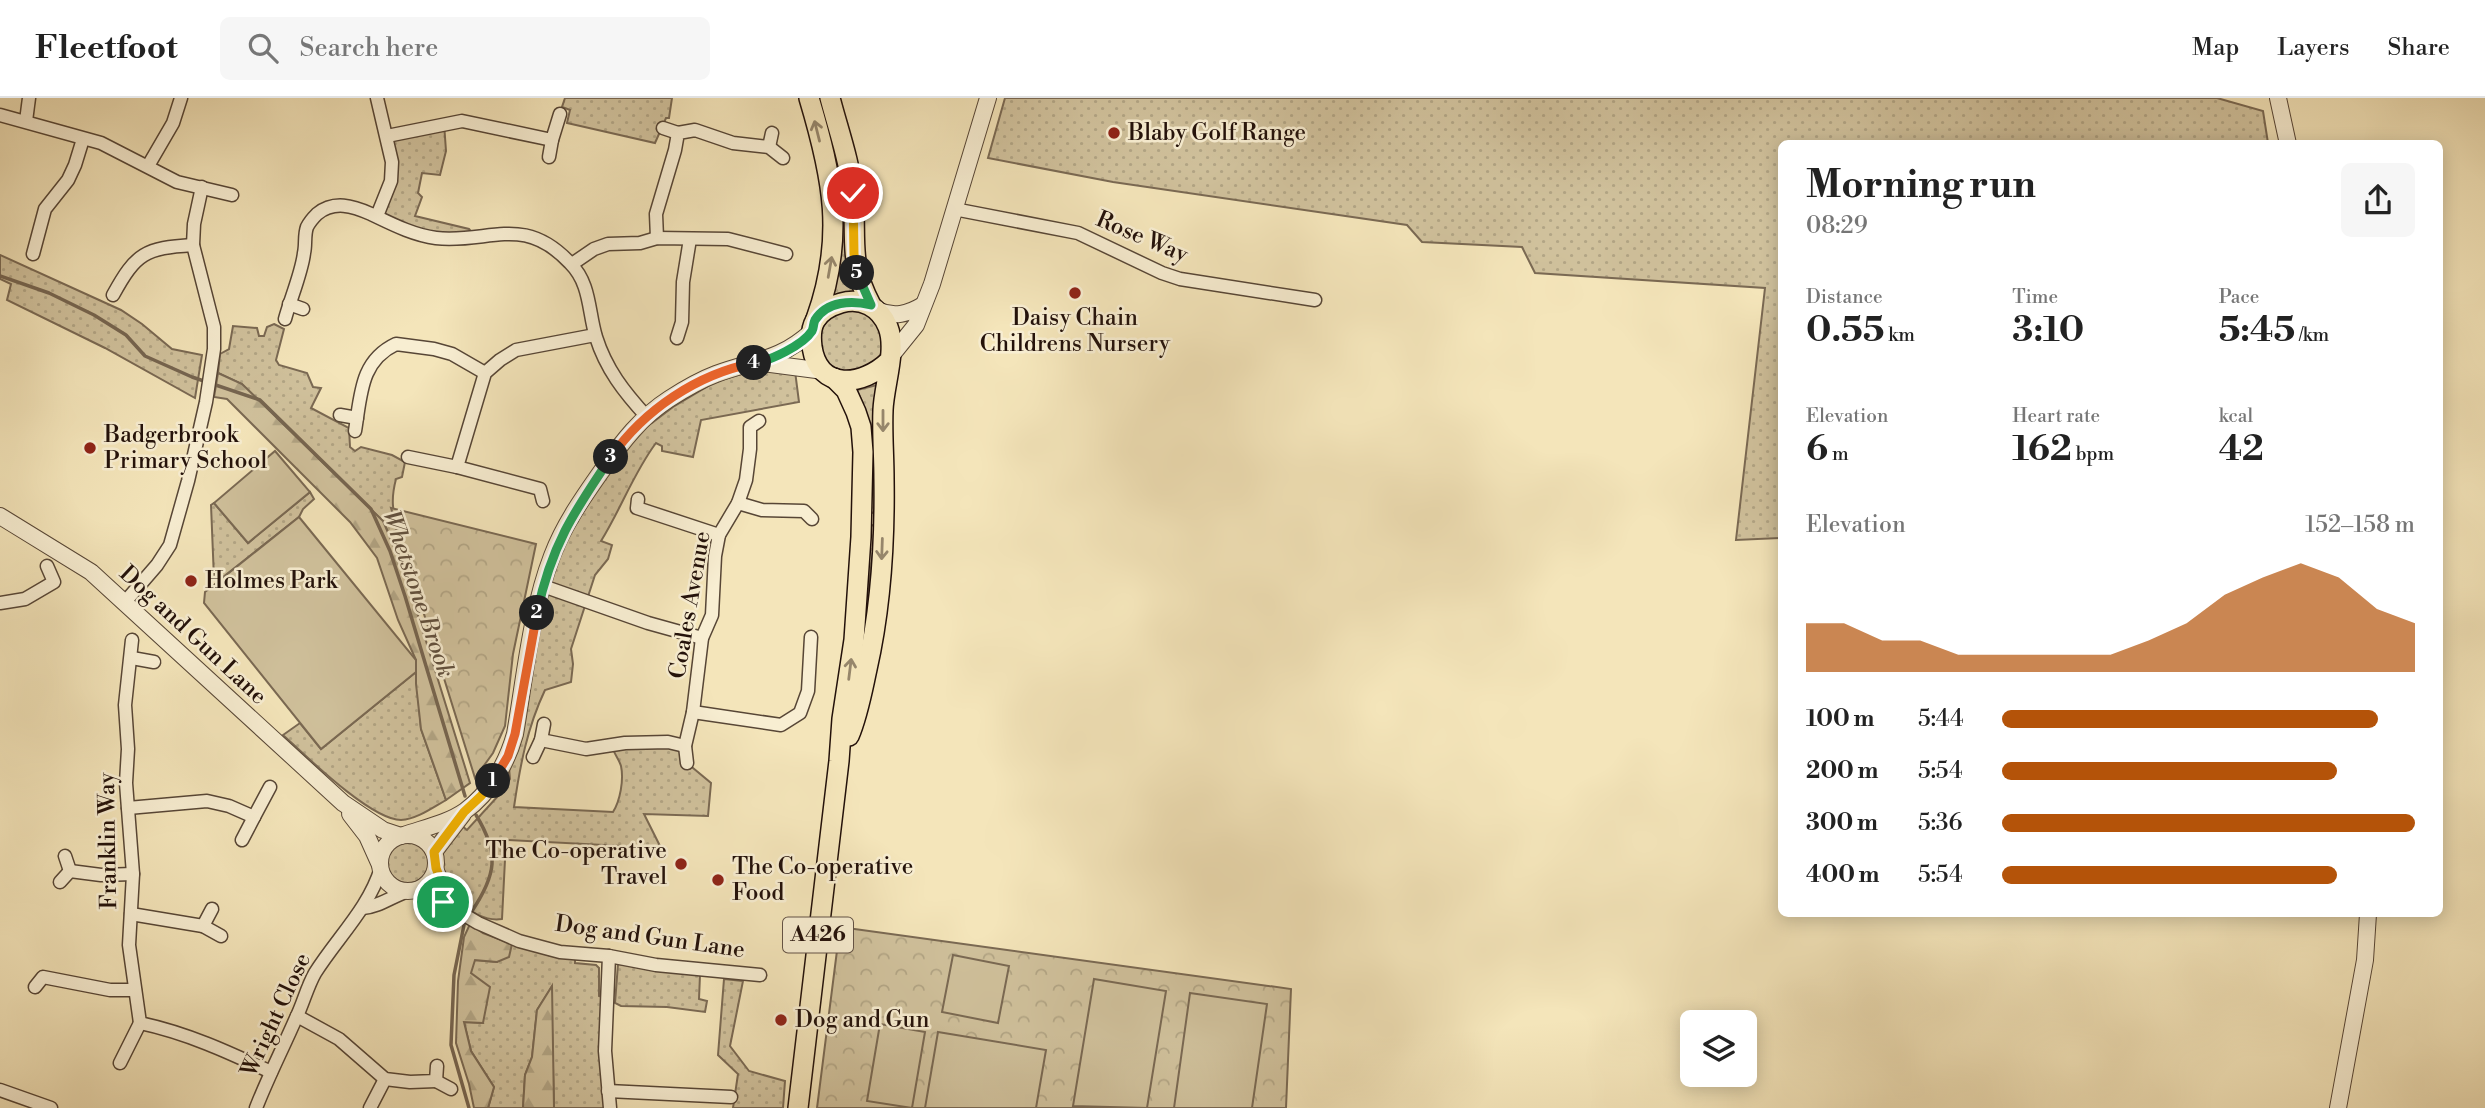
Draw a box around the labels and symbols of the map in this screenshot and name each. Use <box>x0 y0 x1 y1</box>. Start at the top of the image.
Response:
place label: Blaby Golf Range <box>1127 119 1306 147</box>
one-way arrow <box>810 120 823 143</box>
marker: Blaby Golf Range <box>1106 125 1122 141</box>
pin <box>823 163 883 223</box>
street label: Rose Way <box>1092 205 1193 269</box>
one-way arrow <box>824 256 837 279</box>
pin: 5 <box>840 256 874 290</box>
marker: Daisy Chain Childrens Nursery <box>1067 285 1083 301</box>
place label: Daisy Chain Childrens Nursery <box>980 304 1171 358</box>
pin: 4 <box>736 345 772 380</box>
one-way arrow <box>876 409 890 432</box>
place label: Badgerbrook Primary School <box>103 421 267 475</box>
marker: Badgerbrook Primary School <box>82 440 98 456</box>
pin: 3 <box>594 440 628 474</box>
water label: Whetstone Brook <box>375 506 461 682</box>
street label: Coales Avenue <box>663 529 717 681</box>
one-way arrow <box>876 537 889 560</box>
street label: Dog and Gun Lane <box>113 560 273 710</box>
place label: Holmes Park <box>205 567 339 595</box>
marker: Holmes Park <box>183 573 199 589</box>
pin: 2 <box>520 596 554 630</box>
one-way arrow <box>844 658 857 681</box>
pin: 1 <box>476 764 510 798</box>
street label: Franklin Way <box>93 771 123 910</box>
place label: The Co-operative Travel <box>486 837 667 891</box>
place label: The Co-operative Food <box>732 853 913 907</box>
marker: The Co-operative Travel <box>673 856 689 872</box>
pin <box>413 872 473 932</box>
marker: The Co-operative Food <box>710 872 726 888</box>
street label: Dog and Gun Lane <box>553 910 747 964</box>
road number: A426 <box>783 918 853 952</box>
street label: Wright Close <box>235 949 317 1082</box>
place label: Dog and Gun <box>795 1006 930 1034</box>
marker: Dog and Gun <box>773 1012 789 1028</box>

